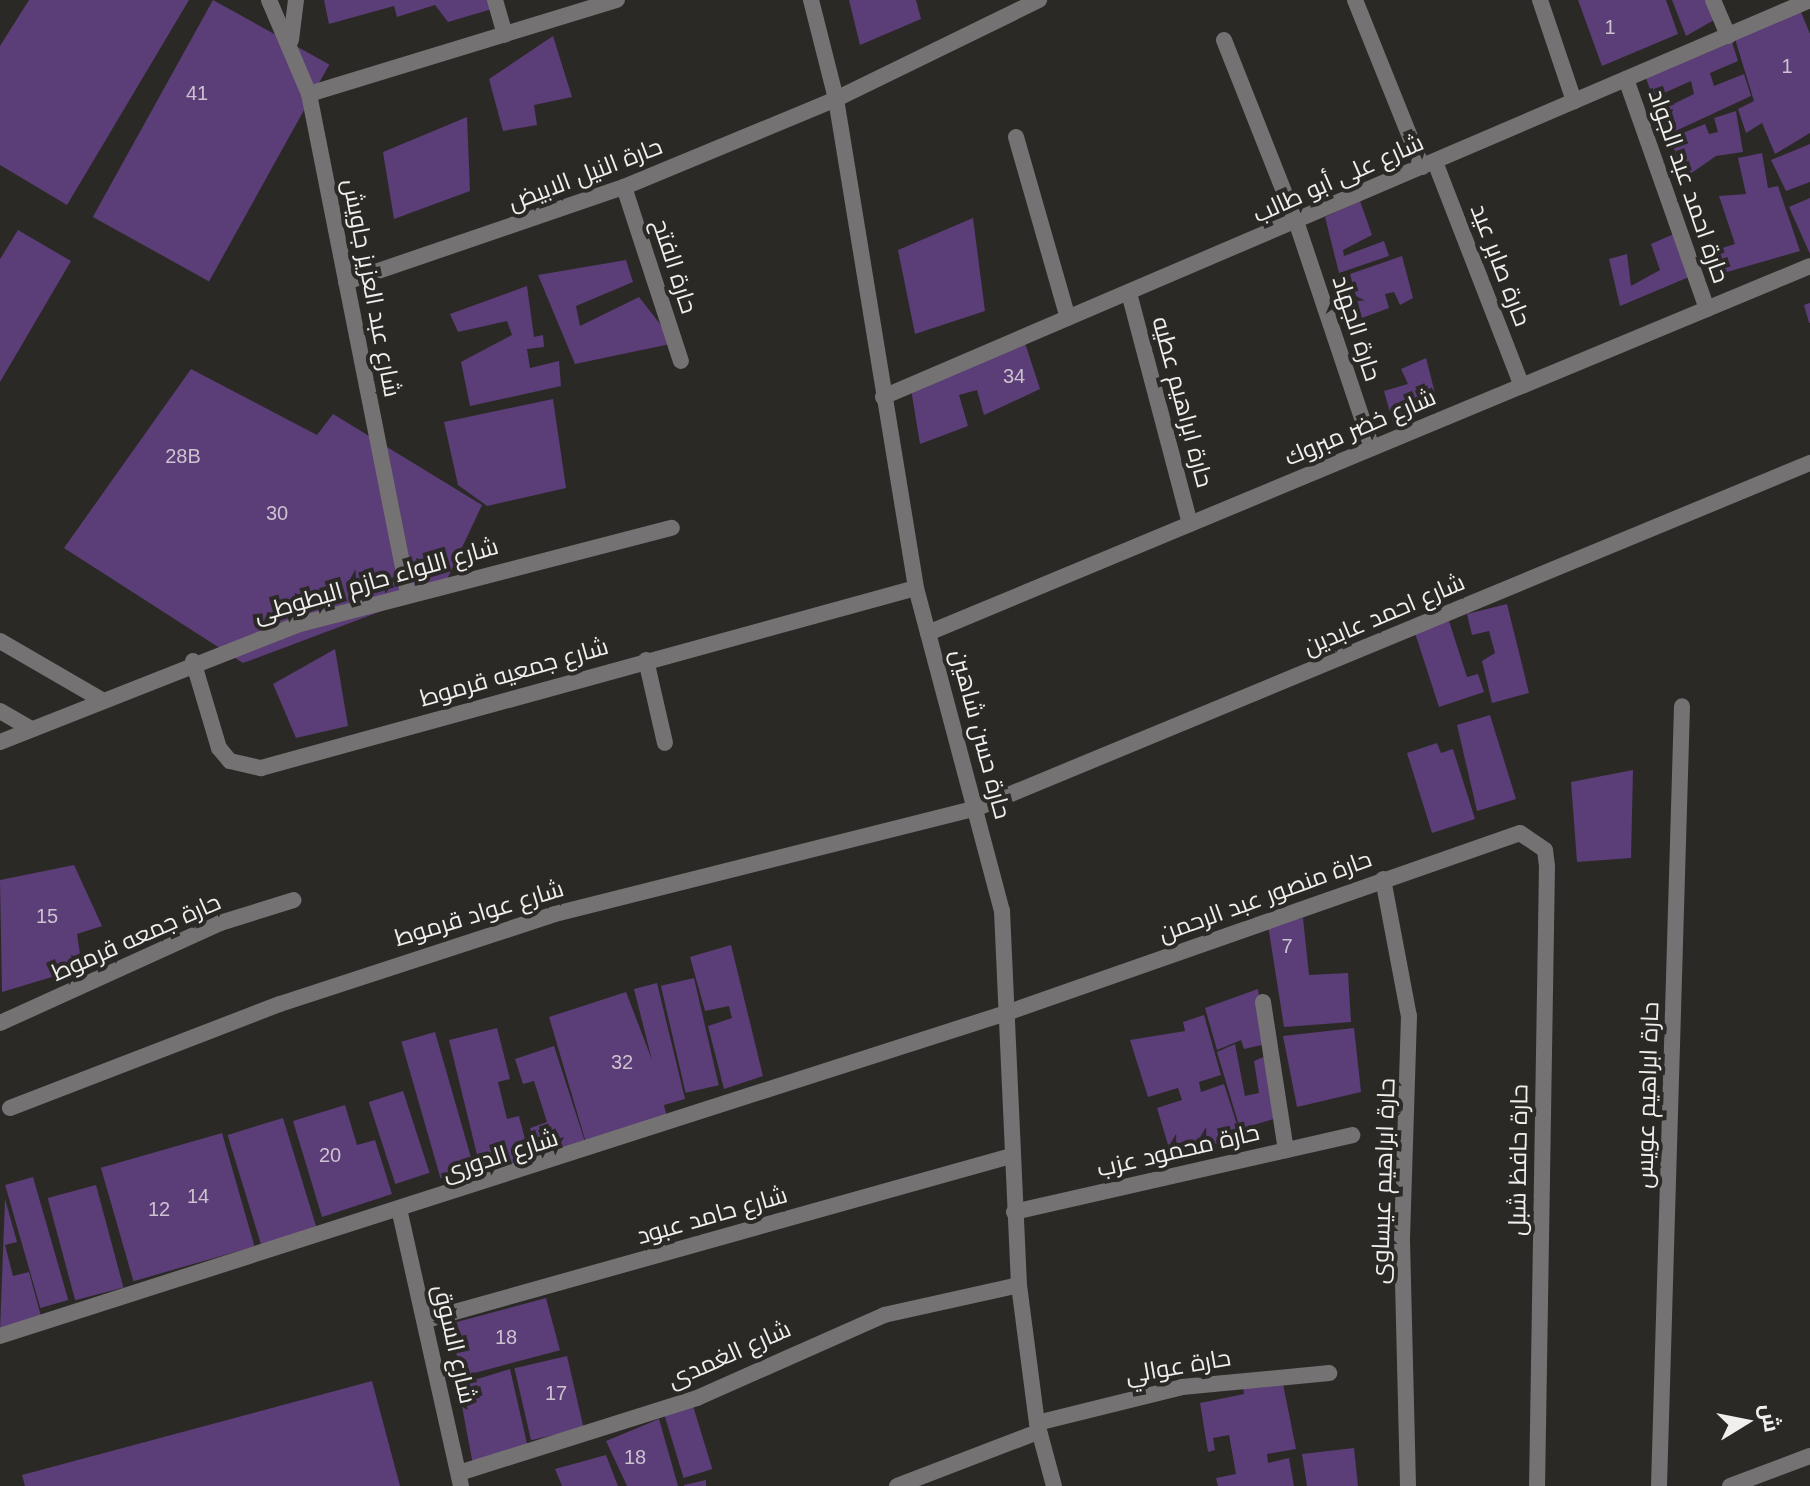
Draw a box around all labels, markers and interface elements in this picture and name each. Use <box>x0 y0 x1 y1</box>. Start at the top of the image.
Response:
house number: 1 <box>1604 15 1616 39</box>
house number: 1 <box>1781 54 1793 78</box>
house number: 41 <box>186 81 208 105</box>
street label: حارة احمد عبد الجواد <box>1642 85 1736 287</box>
street label: شارع على أبو طالب <box>1248 127 1428 229</box>
street label: حارة النيل الابيض <box>504 131 666 217</box>
street label: شارع عبد العزيز جاويش <box>337 177 407 399</box>
street label: حارة صابر عيد <box>1465 200 1537 330</box>
street label: حارة الفتح <box>646 215 704 317</box>
street label: حارة الجهاد <box>1326 272 1388 384</box>
street label: حارة ابراهيم عطيه <box>1146 313 1220 491</box>
house number: 34 <box>1003 364 1025 388</box>
street label: شارع خضر مبروك <box>1280 382 1440 472</box>
house number: 28B <box>165 444 201 468</box>
house number: 30 <box>266 501 288 525</box>
street label: شارع اللواء حازم البطوطى <box>250 531 502 629</box>
street label: شارع احمد عابدين <box>1299 567 1469 661</box>
street label: شارع جمعيه قرموط <box>416 631 612 713</box>
street label: حارة حسن شاهين <box>945 646 1017 822</box>
street label: حارة منصور عبد الرحمن <box>1155 844 1375 948</box>
street label: شارع عواد قرموط <box>391 874 567 952</box>
street label: حارة جمعه قرموط <box>47 887 225 987</box>
house number: 15 <box>36 904 58 928</box>
house number: 7 <box>1281 934 1293 958</box>
street label: حارة ابراهيم عويس <box>1629 1001 1665 1189</box>
house number: 32 <box>611 1050 633 1074</box>
street label: حارة ابراهيم عيساوى <box>1365 1077 1401 1285</box>
street label: حارة حافظ شبل <box>1502 1084 1534 1236</box>
street label: حارة محمود عزب <box>1094 1117 1262 1183</box>
street label: شارع الدورى <box>439 1123 561 1187</box>
house number: 20 <box>319 1143 341 1167</box>
street label: شارع حامد عبود <box>633 1180 791 1250</box>
house number: 14 <box>187 1184 209 1208</box>
house number: 12 <box>148 1197 170 1221</box>
street label: شارع السوق <box>427 1282 483 1406</box>
street label: شارع الغمدى <box>663 1314 795 1394</box>
house number: 18 <box>495 1325 517 1349</box>
street label: حارة عوالي <box>1123 1343 1233 1389</box>
house number: 17 <box>545 1381 567 1405</box>
north arrow <box>1706 1382 1786 1462</box>
text: ش <box>1755 1402 1785 1434</box>
house number: 18 <box>624 1445 646 1469</box>

